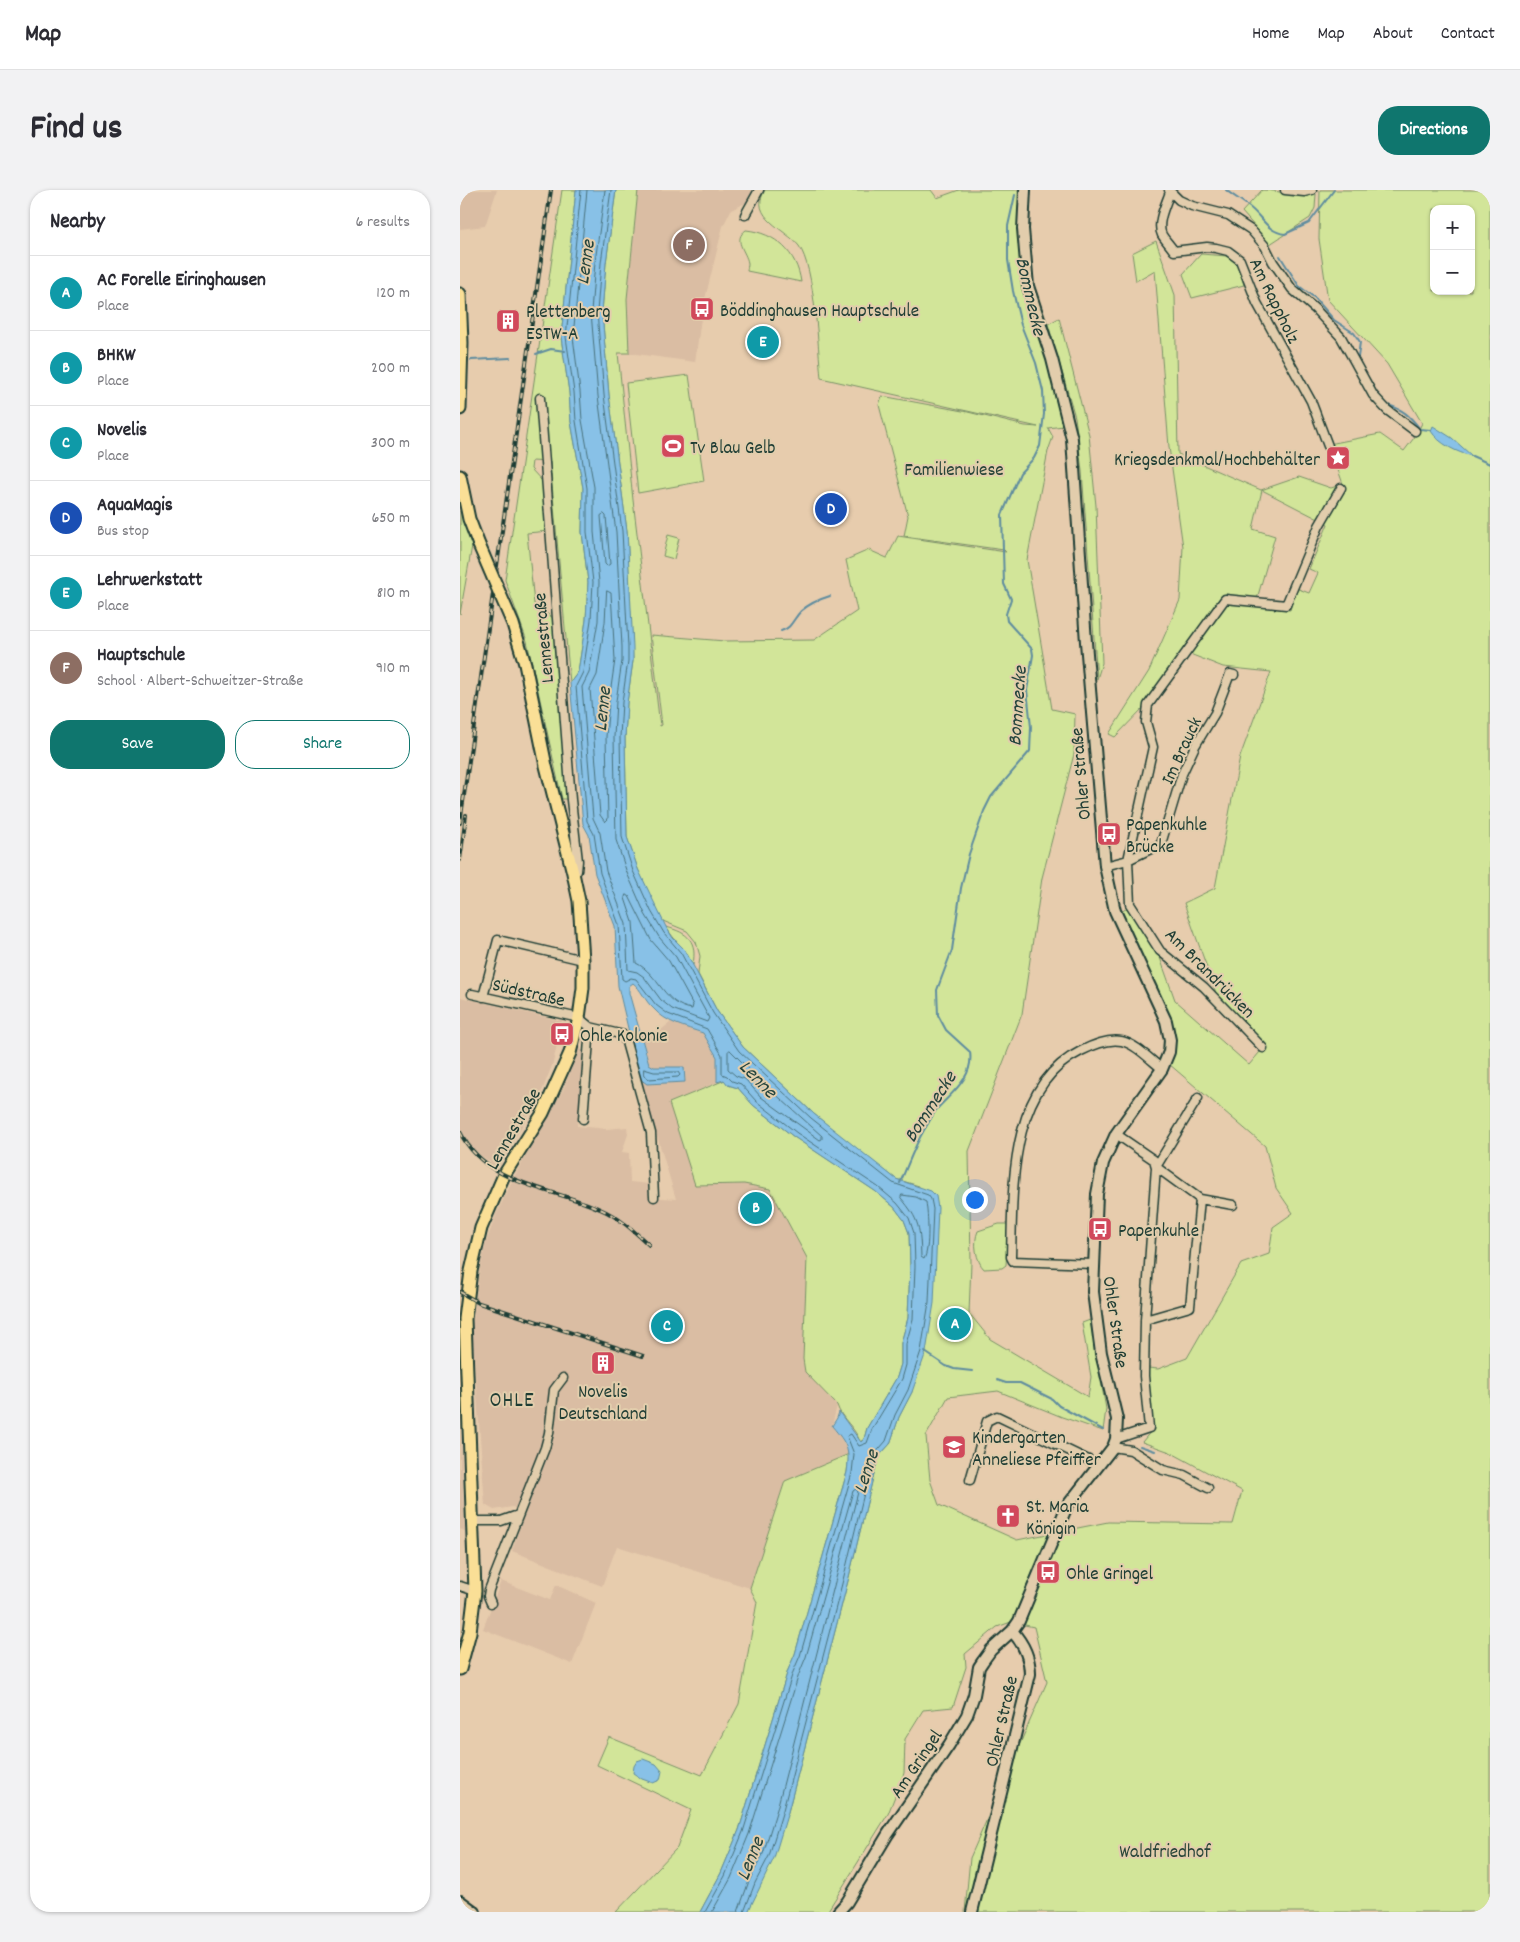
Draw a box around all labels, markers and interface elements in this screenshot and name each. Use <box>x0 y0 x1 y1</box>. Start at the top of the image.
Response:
text: Map <box>25 18 61 52</box>
text: Home <box>1252 22 1289 47</box>
text: Map <box>1317 22 1345 47</box>
text: About <box>1373 22 1413 47</box>
text: Contact <box>1441 22 1495 47</box>
text: Find us <box>30 105 122 155</box>
button: Directions <box>1378 106 1490 155</box>
map controls <box>1430 205 1475 295</box>
button: + <box>1430 205 1475 250</box>
text: Nearby <box>50 208 105 238</box>
text: 6 results <box>355 211 410 234</box>
pin: F <box>673 226 705 264</box>
water label: Lenne <box>570 237 604 286</box>
button: − <box>1430 250 1475 295</box>
street label: Am Rappholz <box>1240 254 1305 349</box>
water label: Bommecke <box>1006 255 1052 340</box>
text: AC Forelle Eiringhausen <box>97 268 266 295</box>
text: A <box>62 282 70 305</box>
text: 120 m <box>376 282 410 305</box>
text: Place <box>97 295 129 318</box>
bus stop icon: Böddinghausen Hauptschule <box>689 296 715 322</box>
place label: Böddinghausen Hauptschule <box>720 299 919 326</box>
place label: Plettenberg ESTW-A <box>526 300 611 349</box>
building icon: Plettenberg ESTW-A <box>495 308 521 334</box>
pin: E <box>747 323 779 361</box>
text: BHKW <box>97 343 135 370</box>
text: B <box>62 357 70 380</box>
text: 200 m <box>371 357 410 380</box>
text: Place <box>97 370 129 393</box>
text: Novelis <box>97 418 147 445</box>
text: C <box>62 432 70 455</box>
text: 300 m <box>371 432 410 455</box>
sports icon: Tv Blau Gelb <box>660 433 686 459</box>
place label: Tv Blau Gelb <box>690 436 776 463</box>
text: Place <box>97 445 129 468</box>
place icon: Kriegsdenkmal/Hochbehälter <box>1325 445 1351 471</box>
place label: Kriegsdenkmal/Hochbehälter <box>1114 448 1320 475</box>
park label: Familienwiese <box>904 458 1004 485</box>
pin: D <box>815 490 847 528</box>
text: AquaMagis <box>97 493 173 520</box>
text: D <box>62 507 70 530</box>
text: 650 m <box>371 507 410 530</box>
text: Bus stop <box>97 520 149 543</box>
text: Lehrwerkstatt <box>97 568 202 595</box>
text: E <box>62 582 70 605</box>
text: 810 m <box>377 582 410 605</box>
street label: Lennestraße <box>528 591 563 684</box>
text: Place <box>97 595 129 618</box>
text: Hauptschule <box>97 643 185 670</box>
text: F <box>62 657 70 680</box>
text: 910 m <box>376 657 410 680</box>
water label: Bommecke <box>1002 664 1036 747</box>
text: School · Albert-Schweitzer-Straße <box>97 670 303 693</box>
water label: Lenne <box>588 685 620 733</box>
street label: Im Brauck <box>1156 713 1211 790</box>
button: Save <box>50 720 225 769</box>
button: Share <box>235 720 410 769</box>
street label: Ohler Straße <box>1065 726 1100 821</box>
place label: Papenkuhle Brücke <box>1126 813 1207 862</box>
bus stop icon: Papenkuhle Brücke <box>1096 821 1122 847</box>
street label: Am Brandrücken <box>1157 923 1260 1026</box>
street label: Südstraße <box>489 973 567 1016</box>
bus stop icon: Ohle Kolonie <box>549 1021 575 1047</box>
place label: Ohle Kolonie <box>580 1024 668 1051</box>
water label: Lenne <box>731 1054 783 1107</box>
water label: Bommecke <box>898 1066 966 1149</box>
street label: Lennestraße <box>481 1084 549 1176</box>
your location <box>962 1187 988 1213</box>
pin: B <box>740 1189 772 1227</box>
bus stop icon: Papenkuhle <box>1087 1216 1113 1242</box>
place label: Papenkuhle <box>1118 1219 1199 1246</box>
street label: Ohler Straße <box>1094 1275 1133 1370</box>
pin: A <box>939 1305 971 1343</box>
pin: C <box>651 1307 683 1345</box>
building icon: Novelis Deutschland <box>590 1350 616 1376</box>
place label: Novelis Deutschland <box>559 1380 647 1429</box>
district label: OHLE <box>490 1387 534 1417</box>
place label: Kindergarten Anneliese Pfeiffer <box>972 1426 1101 1475</box>
school or university icon: Kindergarten Anneliese Pfeiffer <box>941 1434 967 1460</box>
water label: Lenne <box>848 1445 888 1497</box>
place label: St. Maria Königin <box>1026 1495 1089 1544</box>
church icon: St. Maria Königin <box>995 1503 1021 1529</box>
bus stop icon: Ohle Gringel <box>1035 1559 1061 1585</box>
place label: Ohle Gringel <box>1066 1562 1153 1589</box>
street label: Ohler Straße <box>980 1674 1027 1770</box>
street label: Am Gringel <box>885 1725 951 1805</box>
water label: Lenne <box>731 1832 774 1885</box>
park label: Waldfriedhof <box>1119 1840 1212 1867</box>

